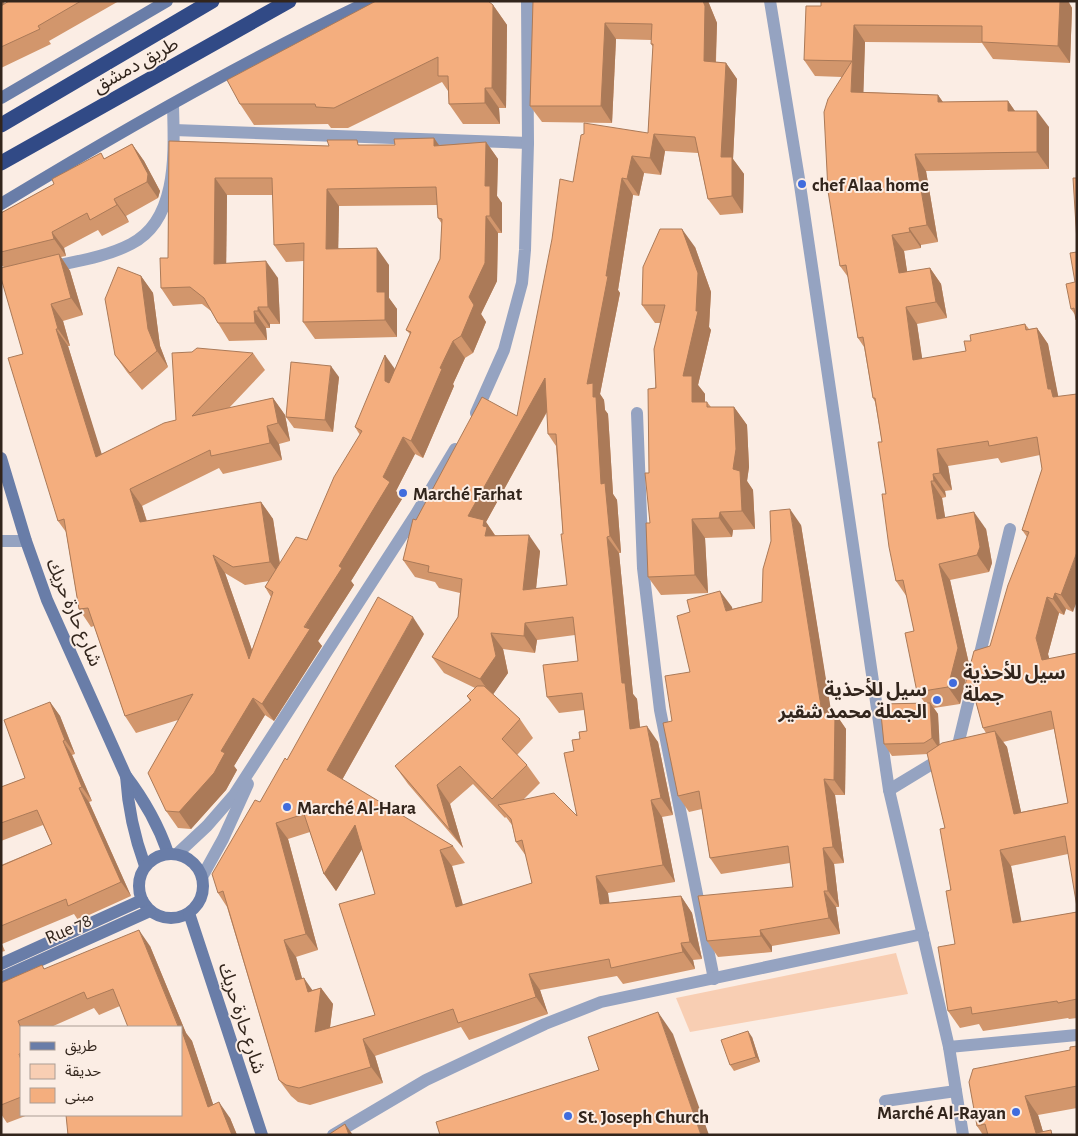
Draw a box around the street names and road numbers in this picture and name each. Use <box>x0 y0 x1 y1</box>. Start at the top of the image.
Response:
street label: طريق دمشق <box>90 34 182 97</box>
street label: شارع حارة حريك <box>40 556 105 671</box>
street label: Rue 78 <box>43 911 95 948</box>
street label: شارع حارة حريك <box>212 961 268 1077</box>

